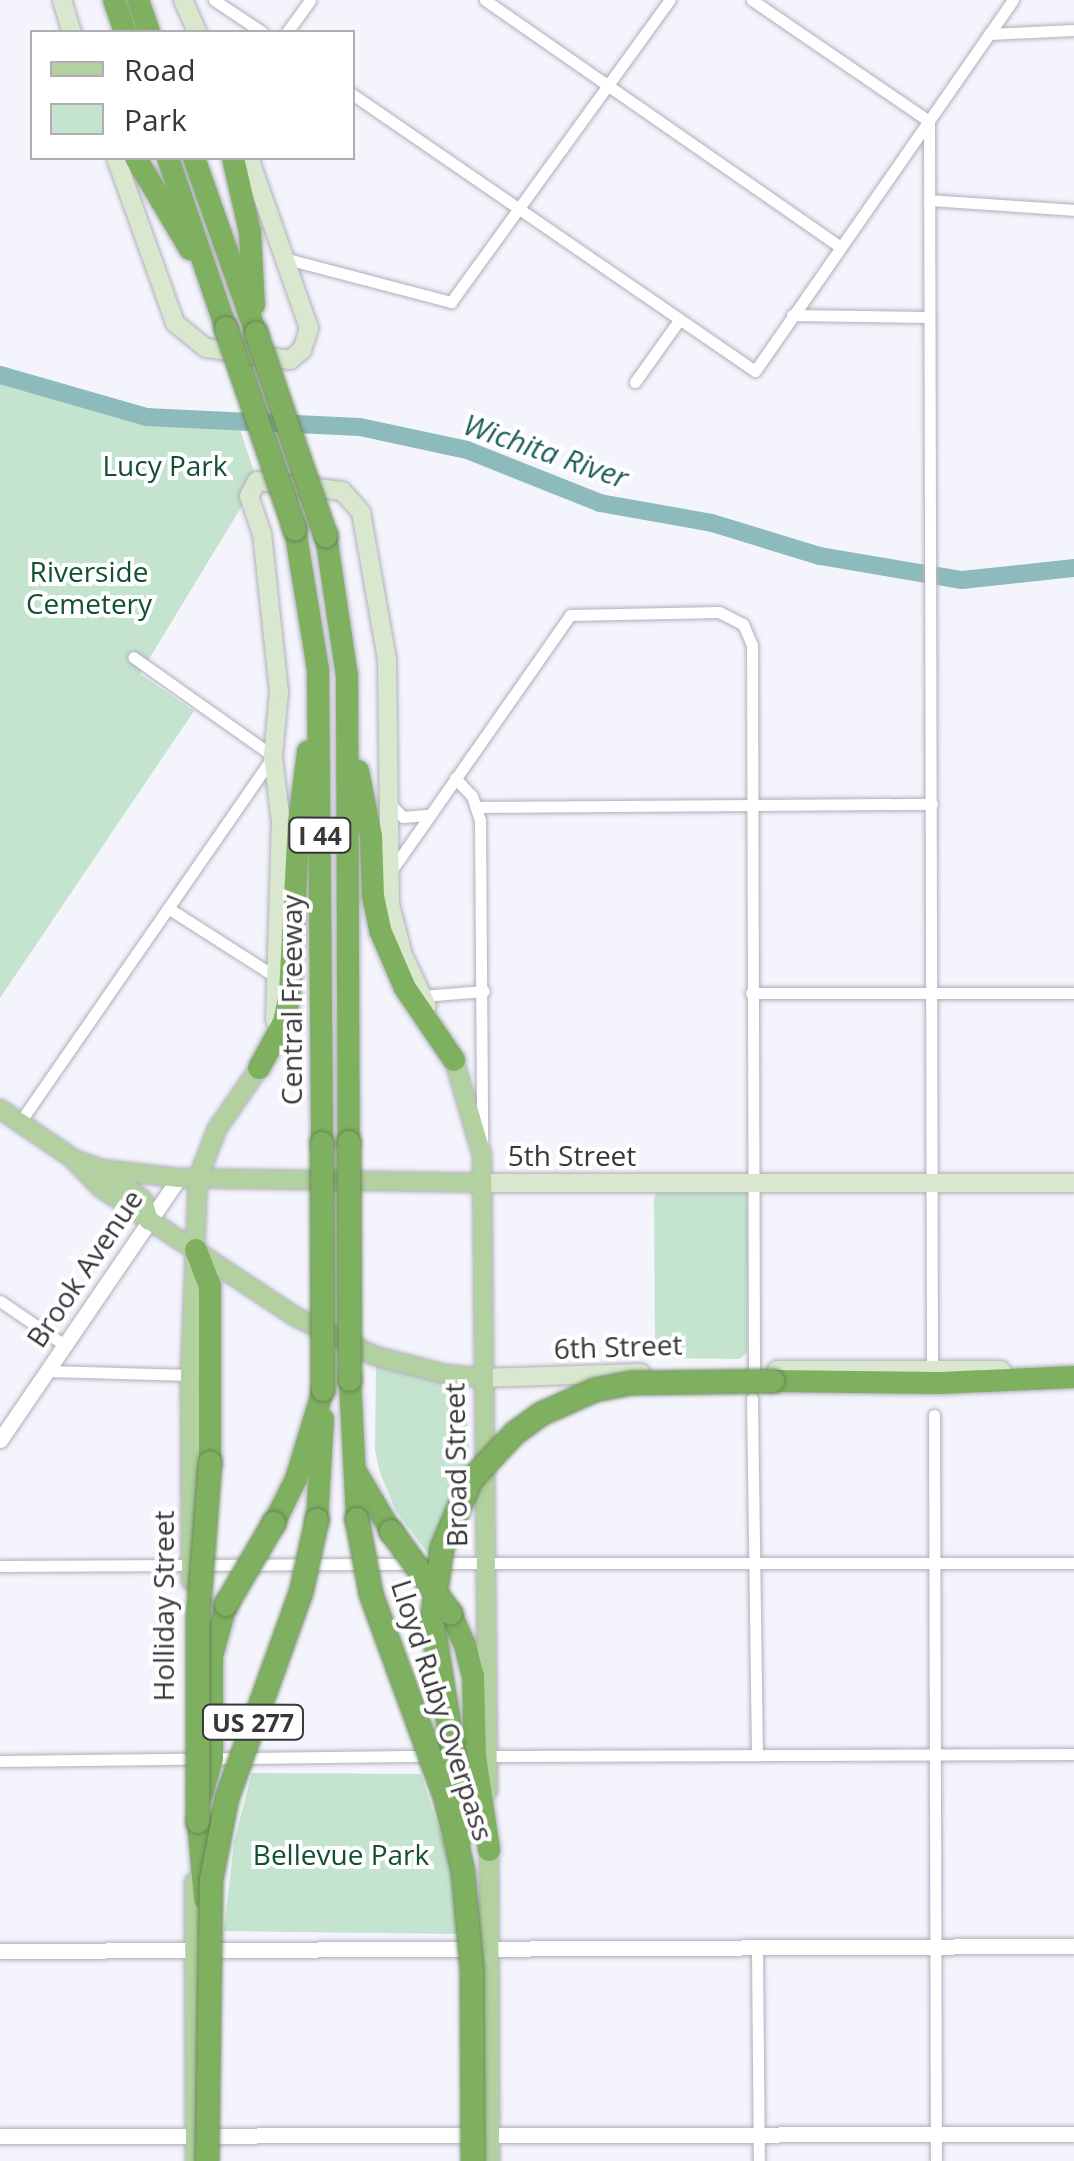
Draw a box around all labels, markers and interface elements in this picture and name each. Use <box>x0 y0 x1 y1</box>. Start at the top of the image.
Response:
legend <box>30 30 355 160</box>
text: Road <box>124 49 196 90</box>
text: Park <box>124 99 187 140</box>
water label: Wichita River <box>459 406 633 496</box>
park label: Lucy Park <box>102 448 228 482</box>
park label: Riverside Cemetery <box>26 554 152 620</box>
road number: I 44 <box>288 815 352 855</box>
street label: Central Freeway <box>274 895 308 1105</box>
street label: 5th Street <box>508 1138 636 1172</box>
street label: Brook Avenue <box>19 1183 149 1353</box>
street label: 6th Street <box>553 1327 683 1365</box>
street label: Broad Street <box>437 1382 473 1548</box>
street label: Holliday Street <box>146 1511 180 1701</box>
street label: Lloyd Ruby Overpass <box>385 1575 501 1845</box>
road number: US 277 <box>200 1702 306 1742</box>
park label: Bellevue Park <box>253 1837 429 1871</box>

